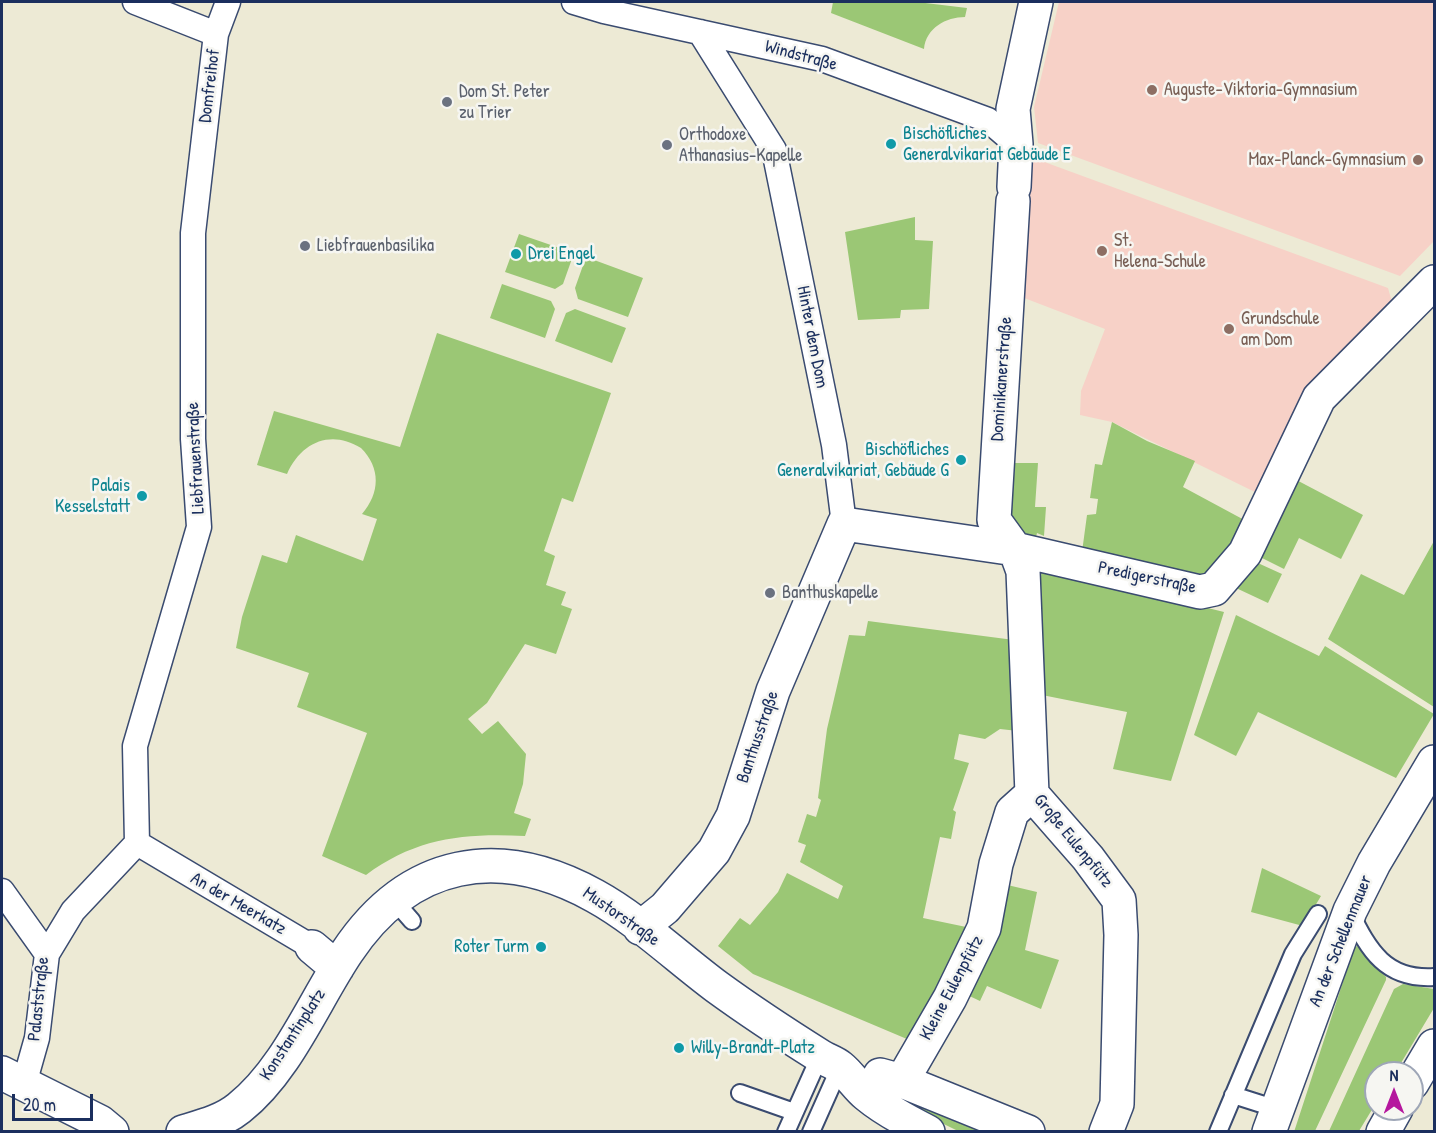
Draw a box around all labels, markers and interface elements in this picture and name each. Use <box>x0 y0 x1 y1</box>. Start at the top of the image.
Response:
street label: Windstraße <box>762 36 840 76</box>
street label: Domfreihof <box>195 48 225 124</box>
place label: Auguste-Viktoria-Gymnasium <box>1164 79 1357 101</box>
place label: Dom St. Peter zu Trier <box>459 81 550 124</box>
marker: Auguste-Viktoria-Gymnasium <box>1145 83 1159 97</box>
marker: Dom St. Peter zu Trier <box>440 95 454 109</box>
place label: Bischöfliches Generalvikariat Gebäude E <box>903 123 1071 166</box>
place label: Orthodoxe Athanasius-Kapelle <box>679 124 802 166</box>
marker: Bischöfliches Generalvikariat Gebäude E <box>884 137 898 151</box>
marker: Orthodoxe Athanasius-Kapelle <box>660 138 674 152</box>
place label: Max-Planck-Gymnasium <box>1248 149 1406 171</box>
marker: Max-Planck-Gymnasium <box>1411 153 1425 167</box>
place label: St. Helena-Schule <box>1114 230 1206 272</box>
place label: Liebfrauenbasilika <box>317 235 434 257</box>
marker: Liebfrauenbasilika <box>298 239 312 253</box>
place label: Drei Engel <box>528 243 595 265</box>
marker: St. Helena-Schule <box>1095 244 1109 258</box>
marker: Drei Engel <box>509 247 523 261</box>
street label: Hinter dem Dom <box>792 284 832 390</box>
place label: Grundschule am Dom <box>1241 308 1320 350</box>
street label: Dominikanerstraße <box>987 316 1017 442</box>
marker: Grundschule am Dom <box>1222 322 1236 336</box>
street label: Liebfrauenstraße <box>182 401 210 515</box>
place label: Bischöfliches Generalvikariat, Gebäude G <box>777 439 949 482</box>
marker: Bischöfliches Generalvikariat, Gebäude G <box>954 453 968 467</box>
place label: Palais Kesselstatt <box>55 475 130 518</box>
marker: Palais Kesselstatt <box>135 489 149 503</box>
street label: Predigerstraße <box>1096 557 1198 599</box>
place label: Banthuskapelle <box>782 582 879 604</box>
marker: Banthuskapelle <box>763 586 777 600</box>
street label: Banthusstraße <box>732 688 784 786</box>
street label: Große Eulenpfütz <box>1029 790 1117 892</box>
street label: An der Meerkatz <box>186 868 290 940</box>
street label: An der Schellenmauer <box>1305 872 1377 1010</box>
street label: Mustorstraße <box>578 883 664 951</box>
street label: Kleine Eulenpfütz <box>915 932 989 1044</box>
place label: Roter Turm <box>454 936 529 958</box>
marker: Roter Turm <box>534 940 548 954</box>
street label: Palaststraße <box>24 956 54 1042</box>
street label: Konstantinplatz <box>255 985 331 1085</box>
place label: Willy-Brandt-Platz <box>691 1037 815 1059</box>
marker: Willy-Brandt-Platz <box>672 1041 686 1055</box>
north arrow <box>1364 1061 1424 1121</box>
text: N <box>1390 1064 1398 1086</box>
scale bar <box>15 1082 96 1120</box>
text: 20 m <box>23 1092 56 1117</box>

